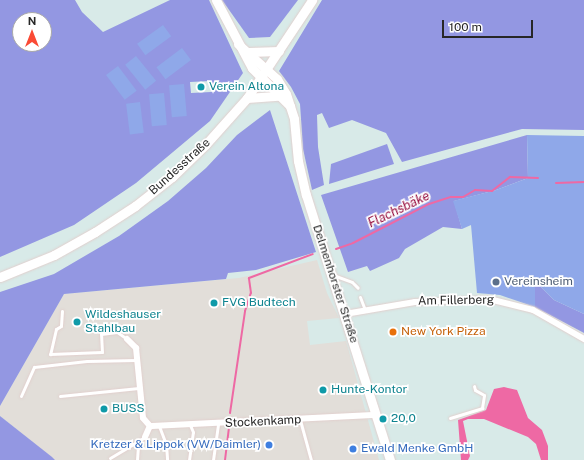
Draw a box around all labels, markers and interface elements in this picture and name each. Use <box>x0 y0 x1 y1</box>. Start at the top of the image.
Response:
north arrow <box>12 12 52 52</box>
scale bar <box>444 12 535 38</box>
text: N <box>28 15 36 27</box>
text: 100 m <box>449 20 482 34</box>
place label: Verein Altona <box>209 80 284 94</box>
marker: Verein Altona <box>196 82 206 92</box>
street label: Bundesstraße <box>146 136 214 198</box>
water label: Flachsbäke <box>366 188 432 232</box>
street label: Delmenhorster Straße <box>309 223 361 345</box>
place label: Vereinsheim <box>504 275 573 289</box>
marker: Vereinsheim <box>491 277 501 287</box>
street label: Am Fillerberg <box>418 293 494 309</box>
place label: FVG Budtech <box>222 296 296 310</box>
marker: FVG Budtech <box>209 298 219 308</box>
place label: Wildeshauser Stahlbau <box>85 308 161 336</box>
marker: Wildeshauser Stahlbau <box>72 317 82 327</box>
place label: New York Pizza <box>401 325 486 339</box>
marker: New York Pizza <box>388 327 398 337</box>
place label: Hunte-Kontor <box>331 383 407 397</box>
marker: Hunte-Kontor <box>318 385 328 395</box>
place label: BUSS <box>112 402 145 416</box>
marker: BUSS <box>99 404 109 414</box>
place label: 20,0 <box>391 412 416 426</box>
street label: Stockenkamp <box>224 413 302 431</box>
marker: 20,0 <box>378 414 388 424</box>
place label: Kretzer & Lippok (VW/Daimler) <box>91 438 261 452</box>
marker: Kretzer & Lippok (VW/Daimler) <box>264 440 274 450</box>
place label: Ewald Menke GmbH <box>361 442 473 456</box>
marker: Ewald Menke GmbH <box>348 444 358 454</box>

